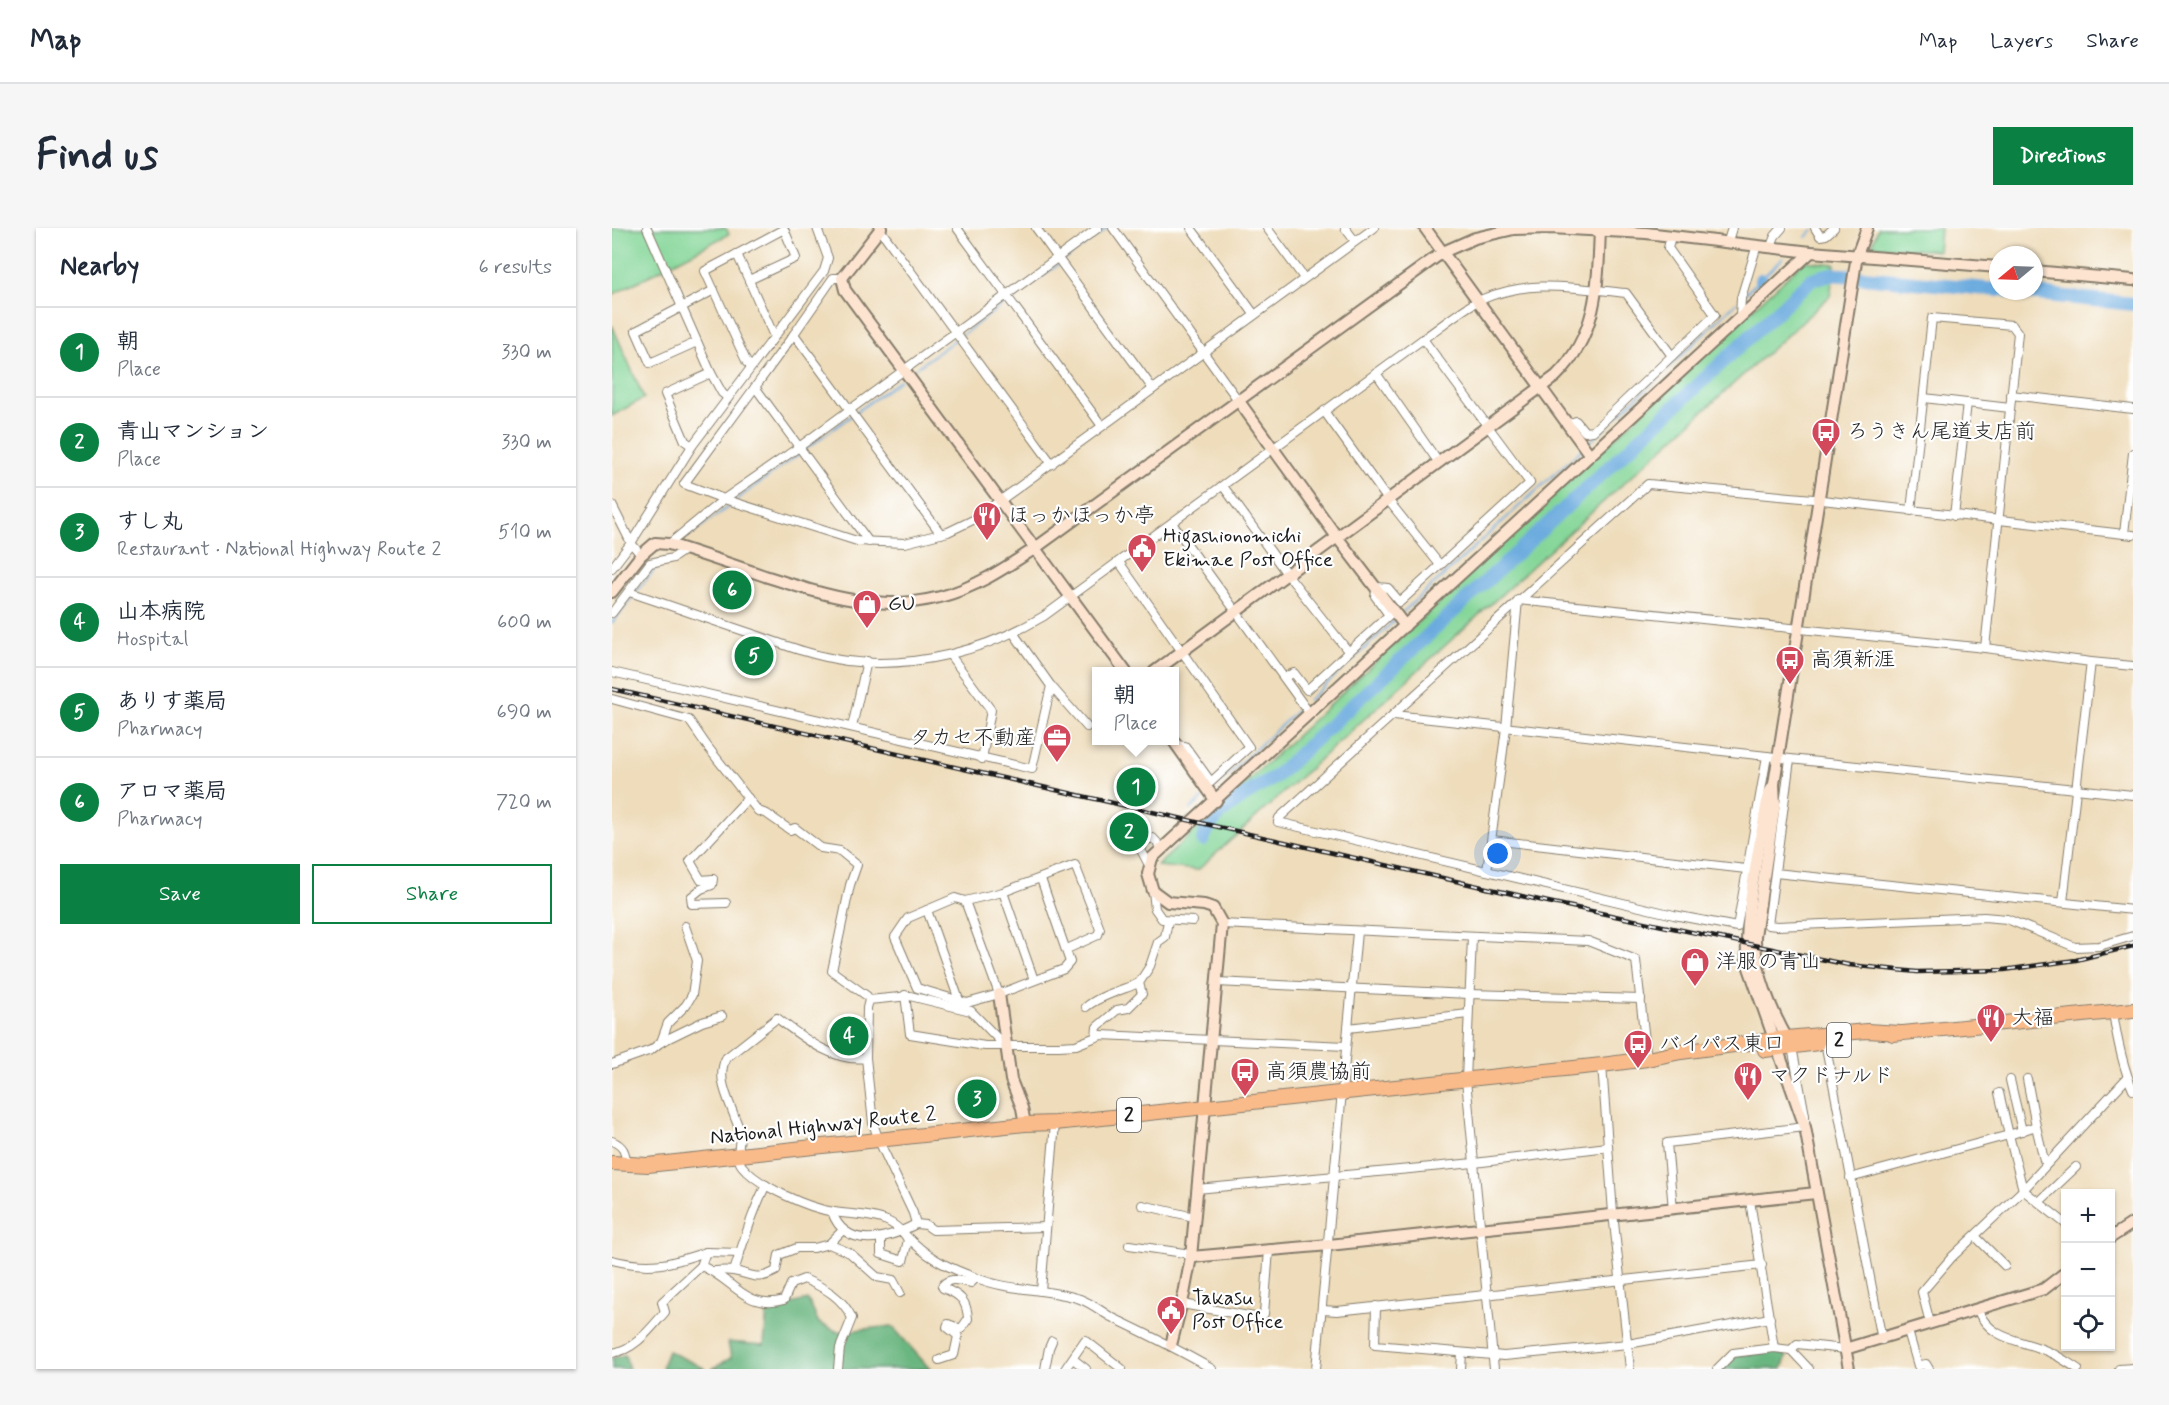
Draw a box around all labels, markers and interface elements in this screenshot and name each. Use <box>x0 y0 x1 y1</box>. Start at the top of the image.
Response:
text: Map <box>30 23 81 60</box>
text: Map <box>1919 27 1957 55</box>
text: Layers <box>1990 27 2053 55</box>
text: Share <box>2086 27 2139 55</box>
button: Directions <box>1993 127 2133 185</box>
text: Find us <box>36 129 158 184</box>
north arrow <box>1989 246 2043 300</box>
text: Nearby <box>60 250 139 284</box>
text: 6 results <box>479 254 552 281</box>
text: 朝 <box>117 328 139 356</box>
text: 1 <box>75 339 84 366</box>
text: 330 m <box>501 339 552 366</box>
text: Place <box>117 356 161 383</box>
bus stop icon: ろうきん尾道支店前 <box>1810 416 1842 458</box>
text: 青山マンション <box>117 418 269 446</box>
place label: ろうきん尾道支店前 <box>1847 418 2036 446</box>
text: 2 <box>75 429 84 456</box>
text: 330 m <box>501 429 552 456</box>
text: Place <box>117 446 161 473</box>
restaurant icon: ほっかほっか亭 <box>971 500 1003 542</box>
place label: ほっかほっか亭 <box>1008 502 1155 530</box>
text: すし丸 <box>117 508 183 536</box>
text: 3 <box>75 519 84 546</box>
text: 510 m <box>498 519 552 546</box>
place label: Higashionomichi Ekimae Post Office <box>1163 522 1333 574</box>
public building icon: Higashionomichi Ekimae Post Office <box>1126 532 1158 574</box>
text: Restaurant · National Highway Route 2 <box>117 536 441 563</box>
pin: 6 <box>712 568 752 613</box>
shop icon: GU <box>851 588 883 630</box>
place label: GU <box>888 590 916 618</box>
text: 山本病院 <box>117 598 205 626</box>
text: 4 <box>74 609 85 636</box>
text: 600 m <box>497 609 552 636</box>
text: Hospital <box>117 626 188 653</box>
pin: 5 <box>734 634 774 678</box>
bus stop icon: 高須新涯 <box>1774 644 1806 686</box>
place label: 高須新涯 <box>1811 646 1895 674</box>
popup <box>1092 667 1179 745</box>
text: 朝 <box>1113 682 1136 710</box>
text: ありす薬局 <box>117 688 227 716</box>
text: 5 <box>74 699 86 726</box>
text: 690 m <box>497 699 552 726</box>
text: Place <box>1113 710 1158 737</box>
text: Pharmacy <box>117 716 203 743</box>
office icon: タカセ不動産 <box>1041 722 1073 764</box>
place label: タカセ不動産 <box>910 724 1036 752</box>
pin: 1 <box>1116 764 1156 810</box>
text: アロマ薬局 <box>117 778 227 806</box>
text: 6 <box>74 789 85 816</box>
text: 720 m <box>496 789 552 816</box>
text: Pharmacy <box>117 806 203 833</box>
pin: 2 <box>1110 810 1148 854</box>
your location <box>1483 839 1512 868</box>
button: Save <box>60 864 300 924</box>
button: Share <box>312 864 552 924</box>
shop icon: 洋服の青山 <box>1679 946 1711 988</box>
place label: 洋服の青山 <box>1716 948 1821 976</box>
restaurant icon: 大福 <box>1975 1002 2007 1044</box>
place label: 大福 <box>2012 1004 2054 1032</box>
pin: 4 <box>830 1014 868 1058</box>
road number: 2 <box>1827 1023 1851 1057</box>
bus stop icon: バイパス東口 <box>1622 1028 1654 1070</box>
place label: バイパス東口 <box>1659 1030 1785 1058</box>
bus stop icon: 高須農協前 <box>1229 1056 1261 1098</box>
place label: 高須農協前 <box>1266 1058 1371 1086</box>
restaurant icon: マクドナルド <box>1732 1060 1764 1102</box>
place label: マクドナルド <box>1769 1062 1893 1090</box>
pin: 3 <box>958 1076 997 1122</box>
road number: 2 <box>1117 1098 1141 1132</box>
street label: National Highway Route 2 <box>709 1100 937 1152</box>
map controls <box>2061 1189 2115 1351</box>
button: + <box>2061 1189 2115 1243</box>
button: − <box>2061 1243 2115 1297</box>
place label: Takasu Post Office <box>1192 1284 1284 1336</box>
public building icon: Takasu Post Office <box>1155 1294 1187 1336</box>
button: locate <box>2061 1297 2115 1351</box>

